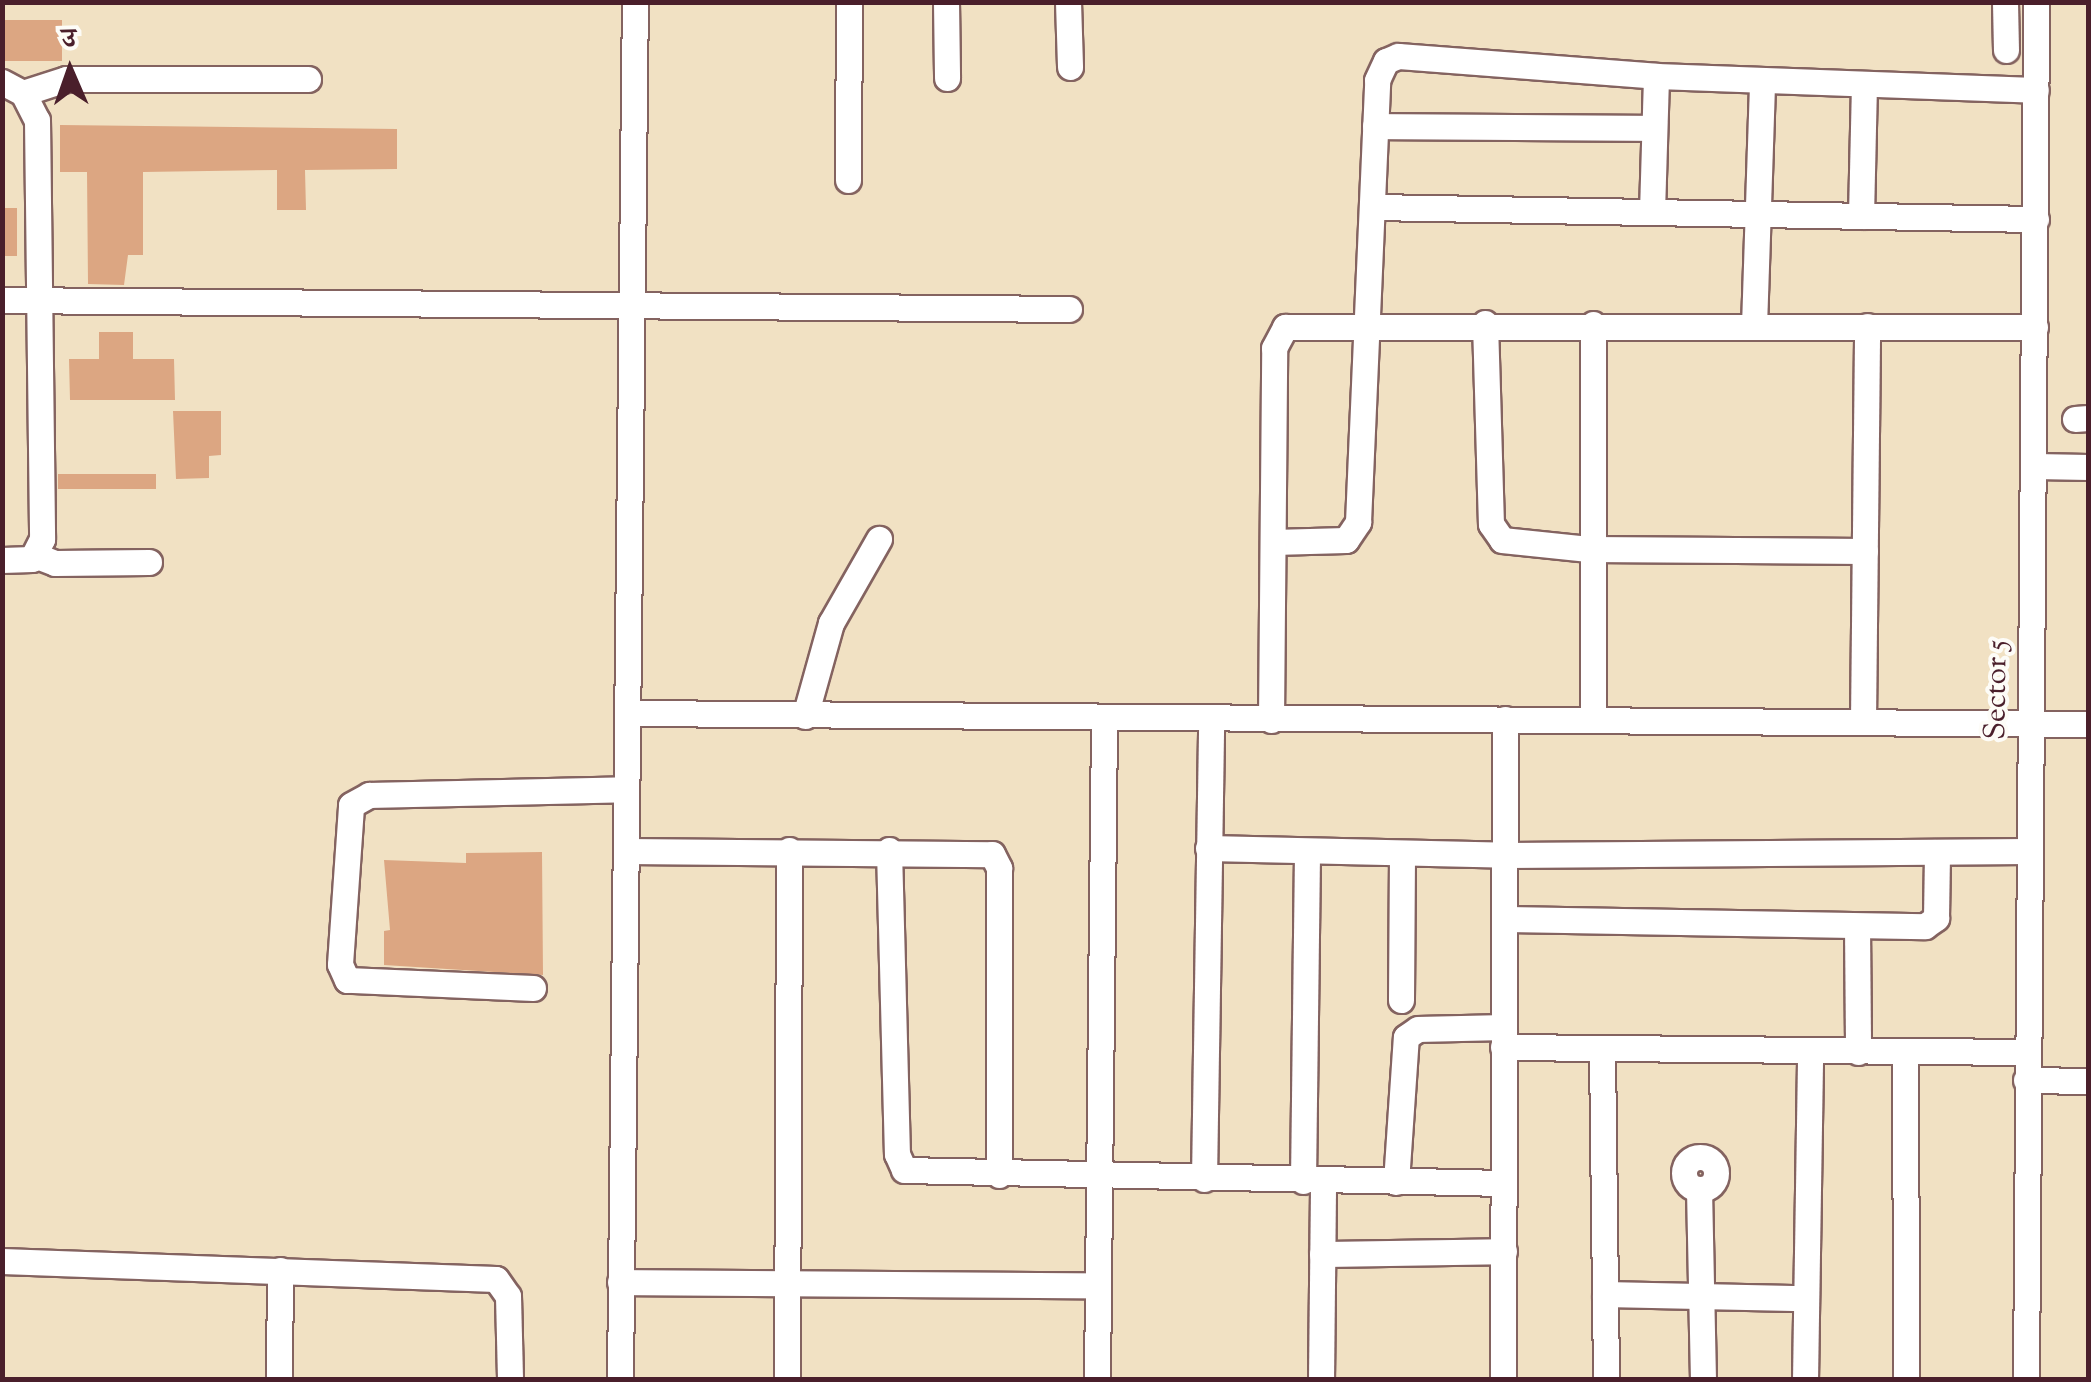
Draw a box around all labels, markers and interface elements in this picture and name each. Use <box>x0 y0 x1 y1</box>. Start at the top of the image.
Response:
north arrow <box>20 20 120 120</box>
text: उ <box>61 20 77 60</box>
street label: Sector 5 <box>1979 640 2017 740</box>

